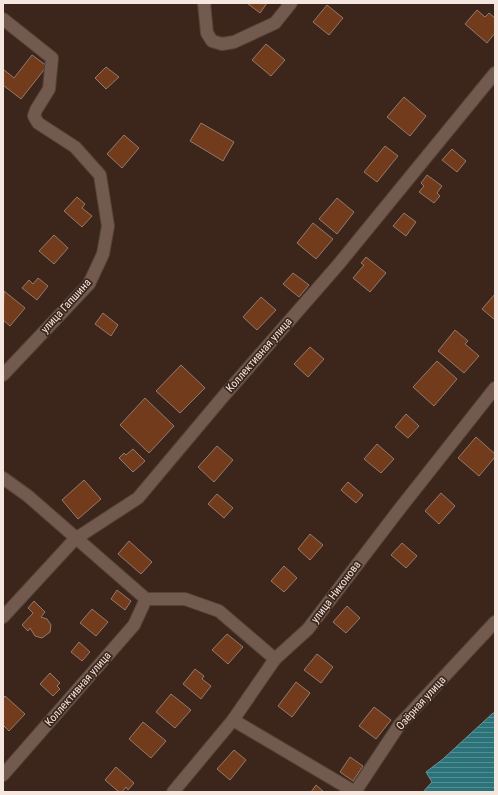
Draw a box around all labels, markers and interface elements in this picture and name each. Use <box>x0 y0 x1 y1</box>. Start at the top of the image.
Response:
street label: улица Гапшина <box>38 276 94 336</box>
street label: Коллективная улица <box>223 315 295 395</box>
street label: улица Никонова <box>308 558 364 626</box>
street label: Коллективная улица <box>42 649 114 729</box>
street label: Озёрная улица <box>394 674 448 732</box>

